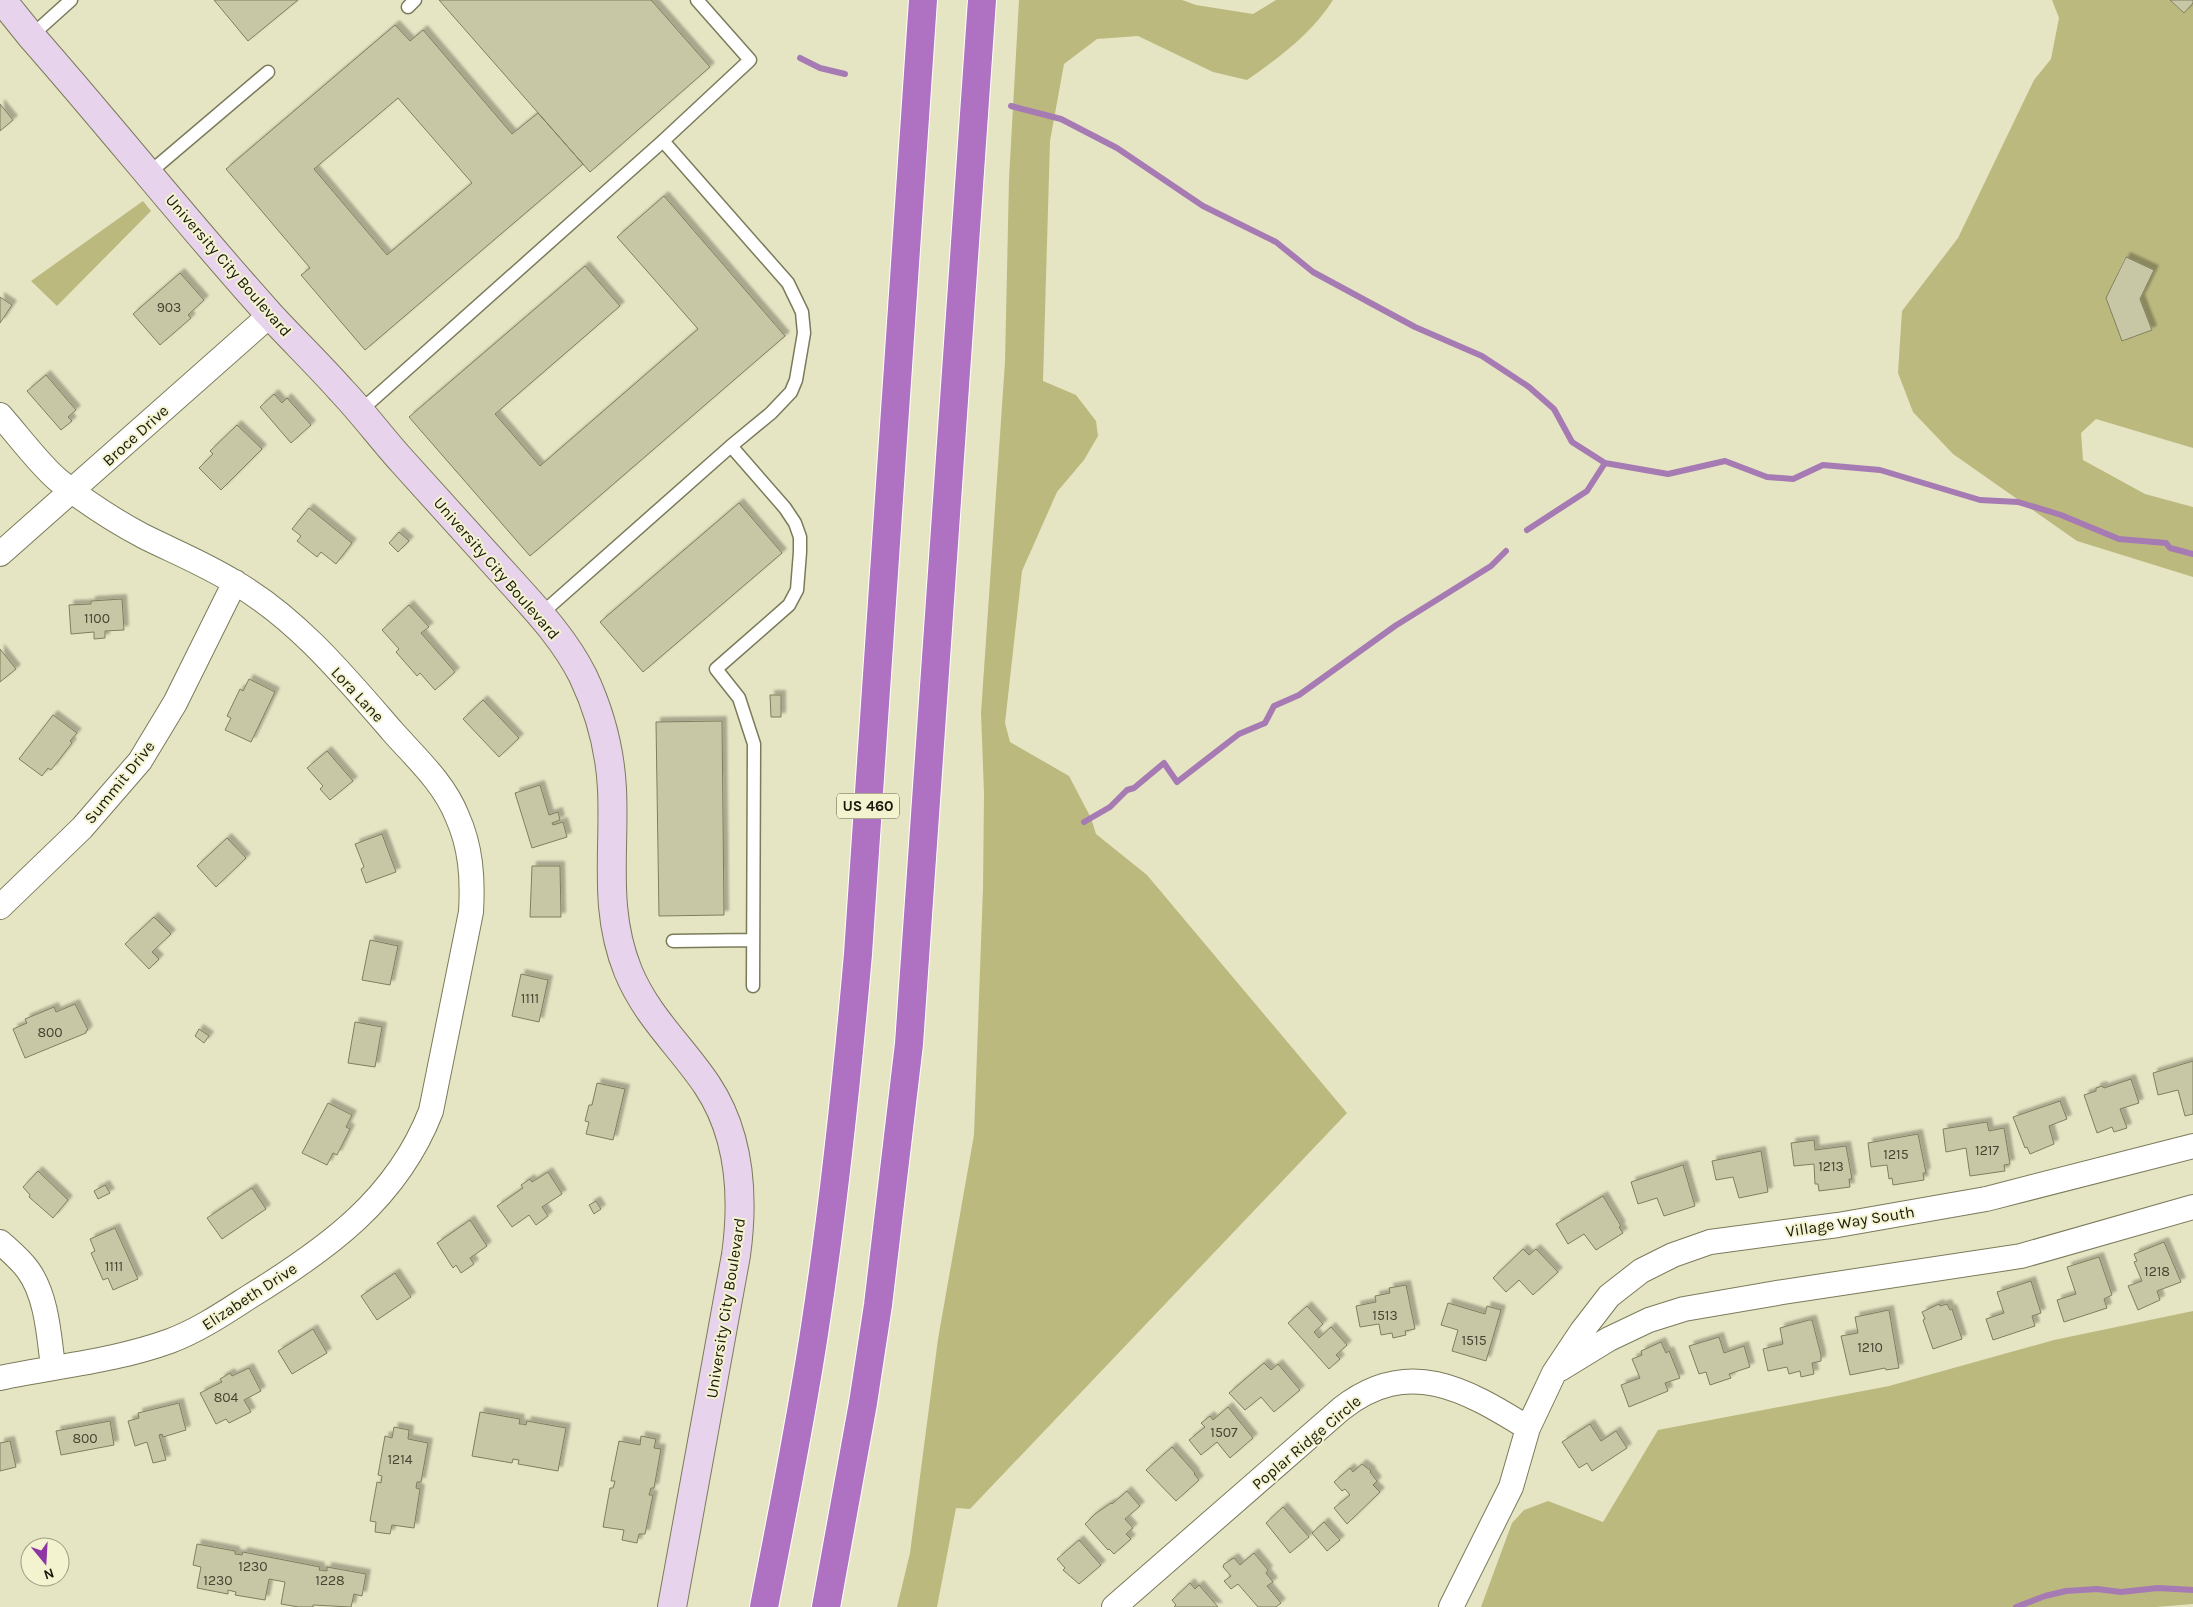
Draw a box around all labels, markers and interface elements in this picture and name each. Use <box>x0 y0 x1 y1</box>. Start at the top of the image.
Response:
street label: University City Boulevard <box>162 190 296 340</box>
house number: 903 <box>157 299 181 316</box>
street label: Broce Drive <box>98 401 172 470</box>
street label: University City Boulevard <box>430 493 564 643</box>
house number: 1100 <box>84 610 110 627</box>
street label: Lora Lane <box>327 663 388 726</box>
street label: Summit Drive <box>80 737 159 828</box>
road number: US 460 <box>837 794 899 818</box>
house number: 1111 <box>521 990 539 1007</box>
house number: 800 <box>37 1024 63 1041</box>
house number: 1217 <box>1975 1142 1999 1159</box>
house number: 1215 <box>1883 1146 1909 1163</box>
house number: 1213 <box>1818 1158 1844 1175</box>
street label: Village Way South <box>1784 1202 1916 1241</box>
street label: University City Boulevard <box>702 1217 749 1400</box>
house number: 1111 <box>105 1258 123 1275</box>
street label: Elizabeth Drive <box>198 1259 300 1334</box>
house number: 1218 <box>2144 1263 2170 1280</box>
house number: 1513 <box>1372 1307 1398 1324</box>
house number: 1515 <box>1461 1332 1487 1349</box>
house number: 1210 <box>1857 1339 1883 1356</box>
house number: 804 <box>214 1389 239 1406</box>
street label: Poplar Ridge Circle <box>1248 1391 1365 1493</box>
house number: 1507 <box>1210 1424 1238 1441</box>
house number: 800 <box>72 1430 98 1447</box>
house number: 1214 <box>387 1451 413 1468</box>
north arrow <box>20 1537 70 1587</box>
house number: 1230 <box>238 1558 268 1575</box>
text: N <box>41 1564 56 1584</box>
house number: 1230 <box>203 1572 233 1589</box>
house number: 1228 <box>315 1572 345 1589</box>

